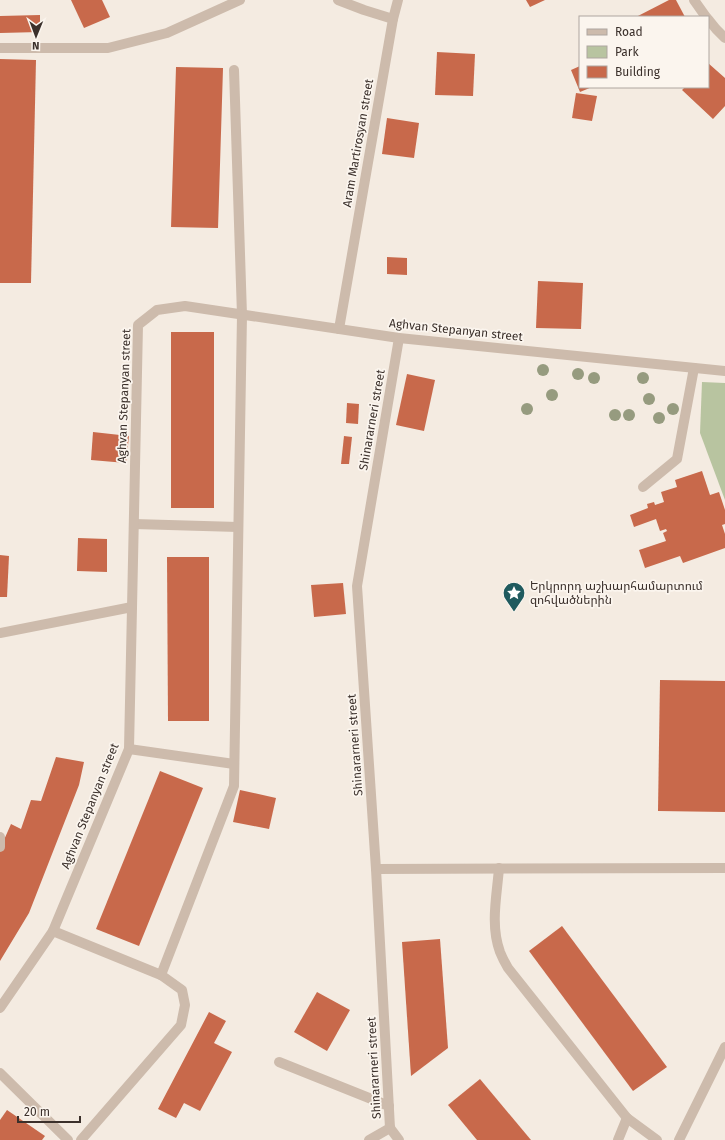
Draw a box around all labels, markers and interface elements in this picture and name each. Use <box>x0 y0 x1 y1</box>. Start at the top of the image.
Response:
north arrow <box>16 16 56 56</box>
legend <box>579 16 709 88</box>
text: Road <box>615 25 643 39</box>
text: N <box>32 39 40 52</box>
text: Park <box>615 45 639 59</box>
text: Building <box>615 65 661 79</box>
street label: Aram Martirosyan street <box>340 77 376 208</box>
street label: Aghvan Stepanyan street <box>388 316 524 344</box>
street label: Aghvan Stepanyan street <box>115 328 133 463</box>
street label: Shinararneri street <box>356 368 388 472</box>
place label: Երկրորդ աշխարհամարտում զոհվածներին <box>530 579 703 607</box>
place icon: Երկրորդ աշխարհամարտում զոհվածներին <box>501 580 527 613</box>
street label: Shinararneri street <box>344 693 366 797</box>
street label: Aghvan Stepanyan street <box>58 740 122 871</box>
street label: Shinararneri street <box>364 1016 384 1119</box>
scale bar <box>18 1098 80 1124</box>
text: 20 m <box>24 1105 50 1119</box>

